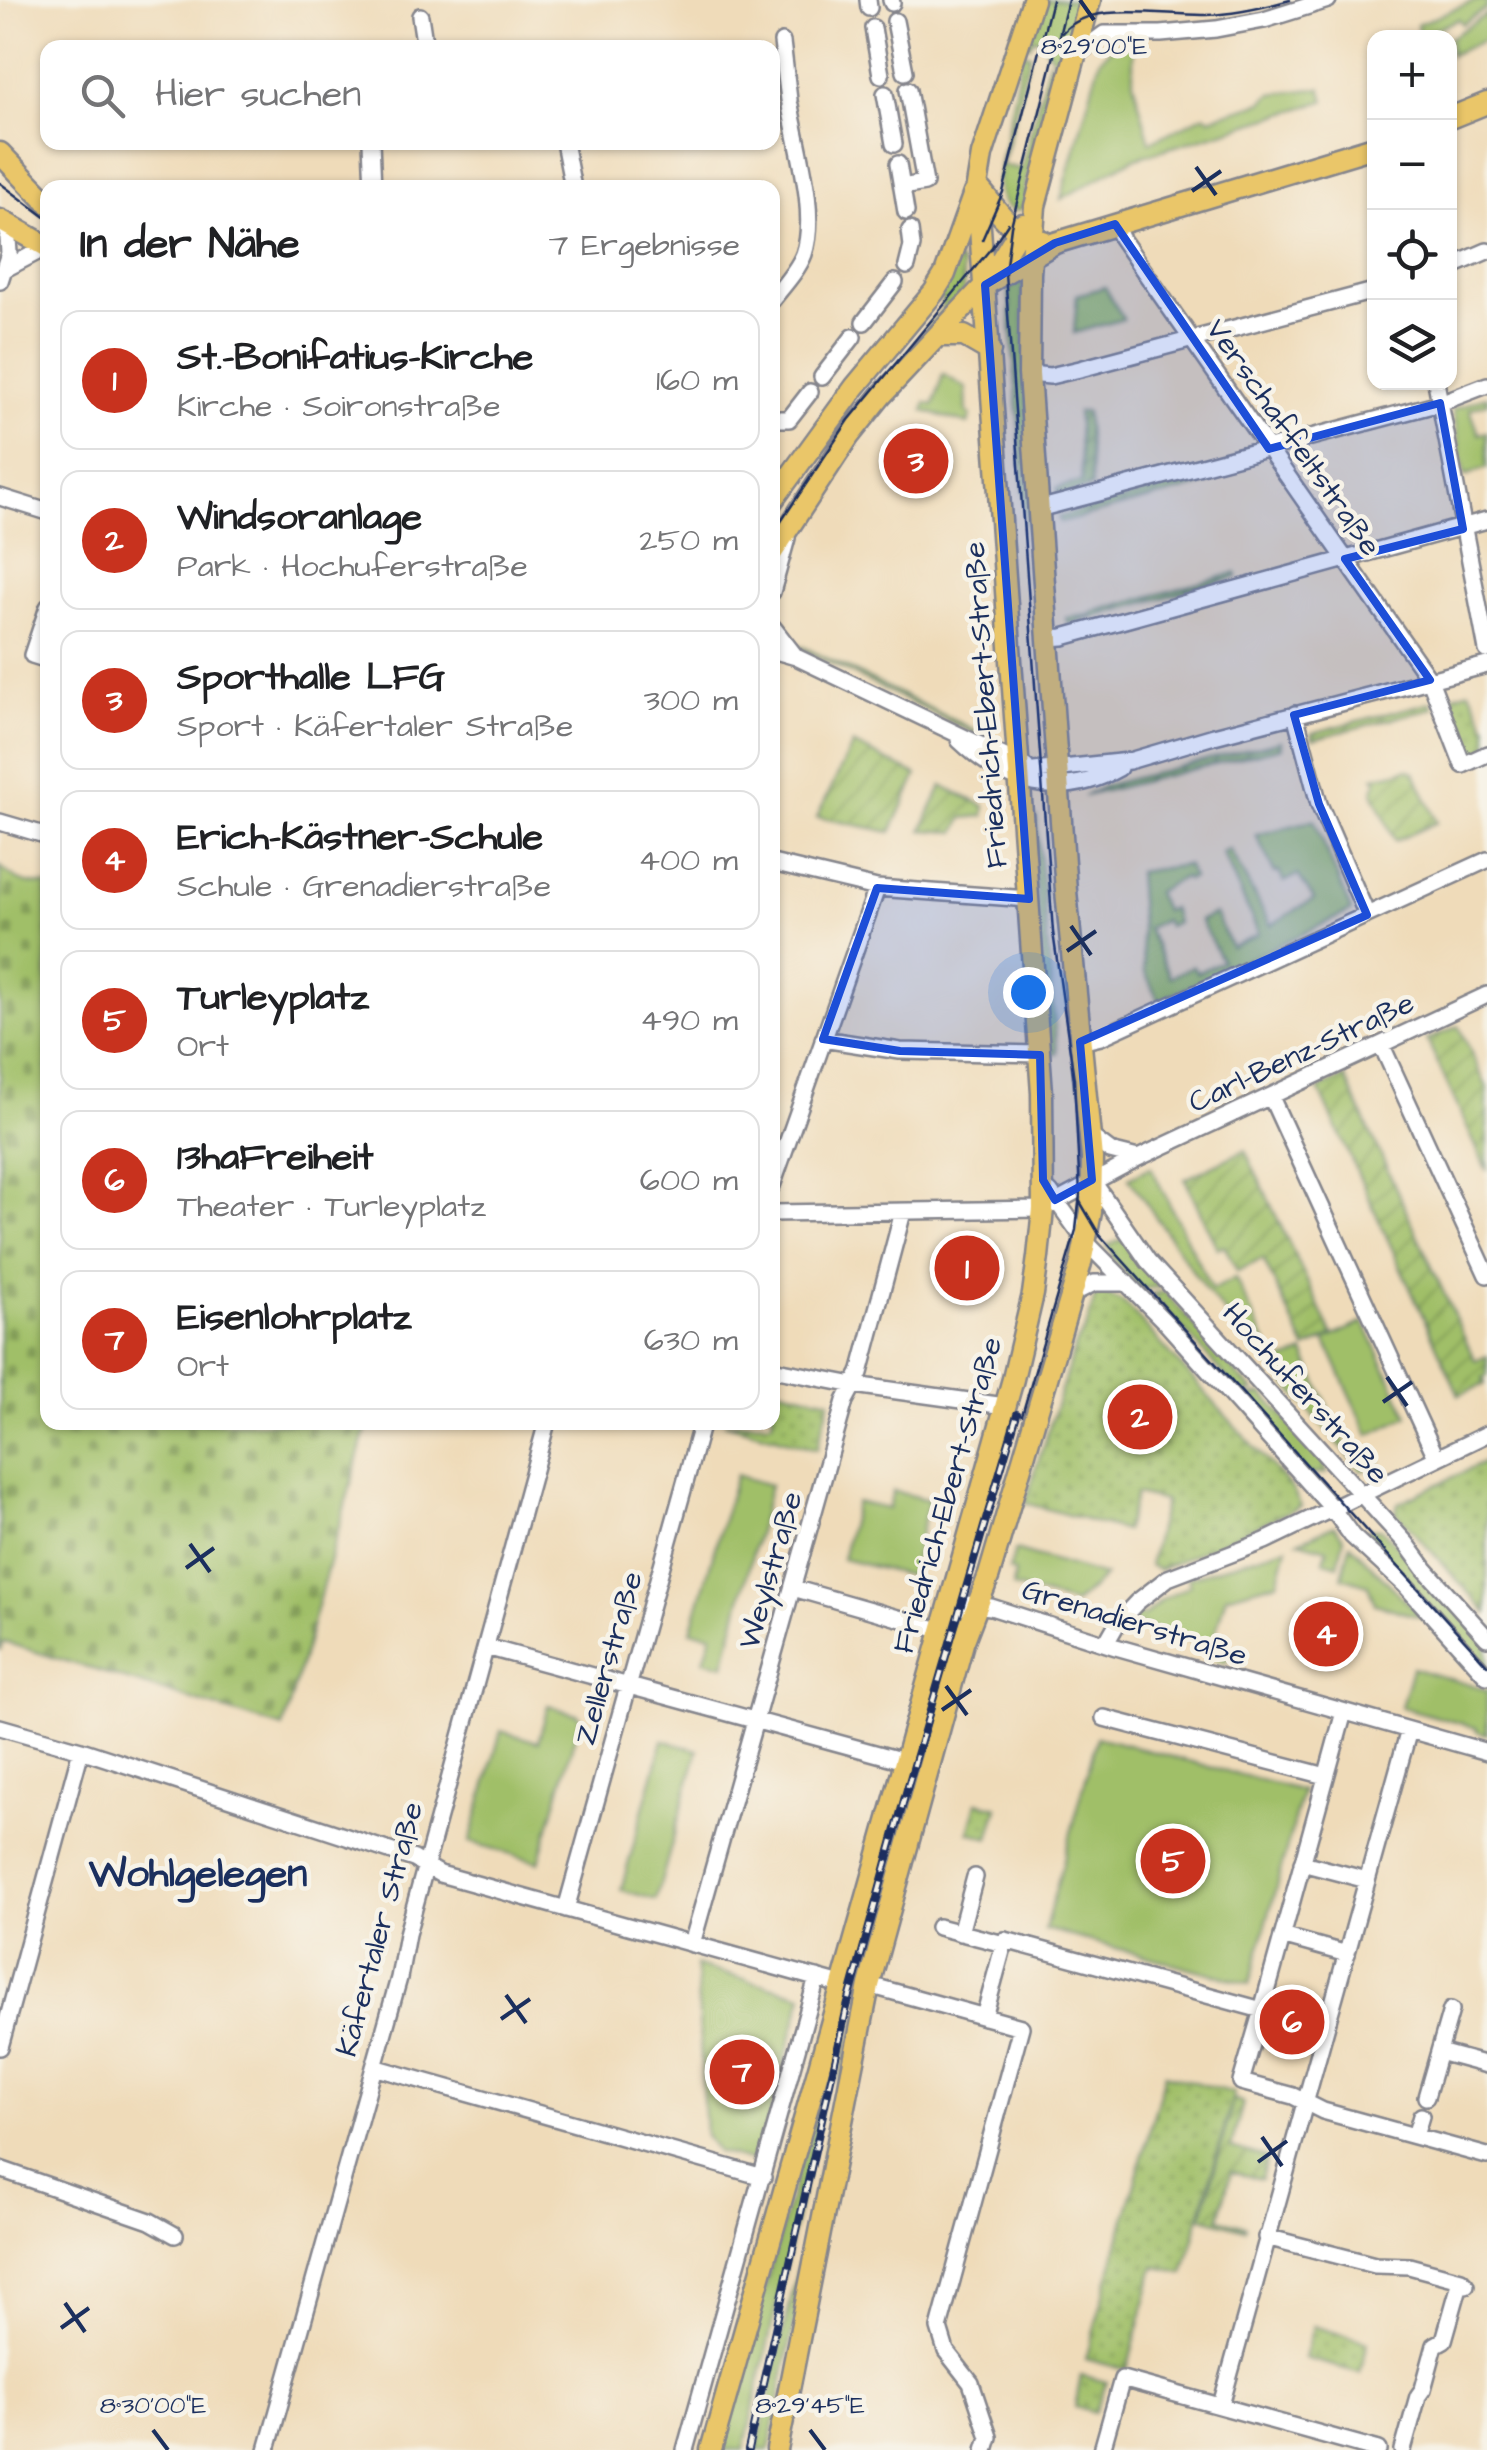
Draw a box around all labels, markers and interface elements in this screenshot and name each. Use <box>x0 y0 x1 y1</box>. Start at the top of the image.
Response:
text: 8°29'00"E <box>1041 29 1147 64</box>
map controls <box>1367 30 1457 390</box>
button: + <box>1367 30 1457 120</box>
search box <box>40 40 780 150</box>
icon: search <box>75 68 130 123</box>
text: Hier suchen <box>155 69 361 121</box>
button: − <box>1367 120 1457 210</box>
button: locate <box>1367 210 1457 300</box>
text: In der Nähe <box>80 216 300 274</box>
text: 7 Ergebnisse <box>549 223 740 268</box>
button: layers <box>1367 300 1457 390</box>
street label: Verschaffeltstraße <box>1195 310 1391 565</box>
text: St.-Bonifatius-Kirche <box>177 332 533 384</box>
text: 1 <box>112 358 117 403</box>
text: 160 m <box>656 358 738 403</box>
text: Kirche · Soironstraße <box>177 384 500 429</box>
pin: 3 <box>884 424 948 498</box>
text: Windsoranlage <box>177 492 422 544</box>
text: 2 <box>105 518 124 563</box>
text: 250 m <box>639 518 738 563</box>
street label: Friedrich-Ebert-Straße <box>954 540 1018 870</box>
text: Park · Hochuferstraße <box>177 544 528 589</box>
text: Sporthalle LFG <box>177 652 445 704</box>
text: 3 <box>106 678 123 723</box>
text: 300 m <box>644 678 738 723</box>
text: Sport · Käfertaler Straße <box>177 704 573 749</box>
text: Erich-Kästner-Schule <box>177 812 543 864</box>
text: 4 <box>104 838 125 883</box>
text: 400 m <box>638 838 738 883</box>
text: Schule · Grenadierstraße <box>177 864 551 909</box>
your location <box>1003 967 1054 1018</box>
text: Turleyplatz <box>177 972 369 1024</box>
street label: Carl-Benz-Straße <box>1182 982 1421 1124</box>
text: 5 <box>103 998 126 1043</box>
text: 490 m <box>640 998 738 1043</box>
text: Ort <box>177 1024 229 1069</box>
text: 13haFreiheit <box>177 1132 373 1184</box>
text: 6 <box>104 1158 125 1203</box>
text: 600 m <box>640 1158 738 1203</box>
text: Theater · Turleyplatz <box>177 1184 486 1229</box>
pin: 1 <box>934 1230 1000 1306</box>
text: Eisenlohrplatz <box>177 1292 412 1344</box>
street label: Hochuferstraße <box>1212 1294 1398 1494</box>
text: 7 <box>105 1318 124 1363</box>
text: 630 m <box>644 1318 738 1363</box>
street label: Friedrich-Ebert-Straße <box>883 1332 1013 1658</box>
text: Ort <box>177 1344 229 1389</box>
pin: 2 <box>1108 1380 1172 1454</box>
street label: Weylstraße <box>728 1487 814 1654</box>
street label: Zellerstraße <box>564 1567 654 1750</box>
street label: Grenadierstraße <box>1017 1569 1252 1677</box>
pin: 4 <box>1294 1596 1358 1672</box>
street label: Käfertaler Straße <box>326 1797 434 2061</box>
pin: 5 <box>1140 1824 1206 1898</box>
district label: Wohlgelegen <box>88 1847 307 1903</box>
pin: 6 <box>1260 1984 1324 2060</box>
pin: 7 <box>710 2034 774 2110</box>
text: 8°30'00"E <box>100 2388 206 2423</box>
text: 8°29'45"E <box>755 2388 865 2423</box>

